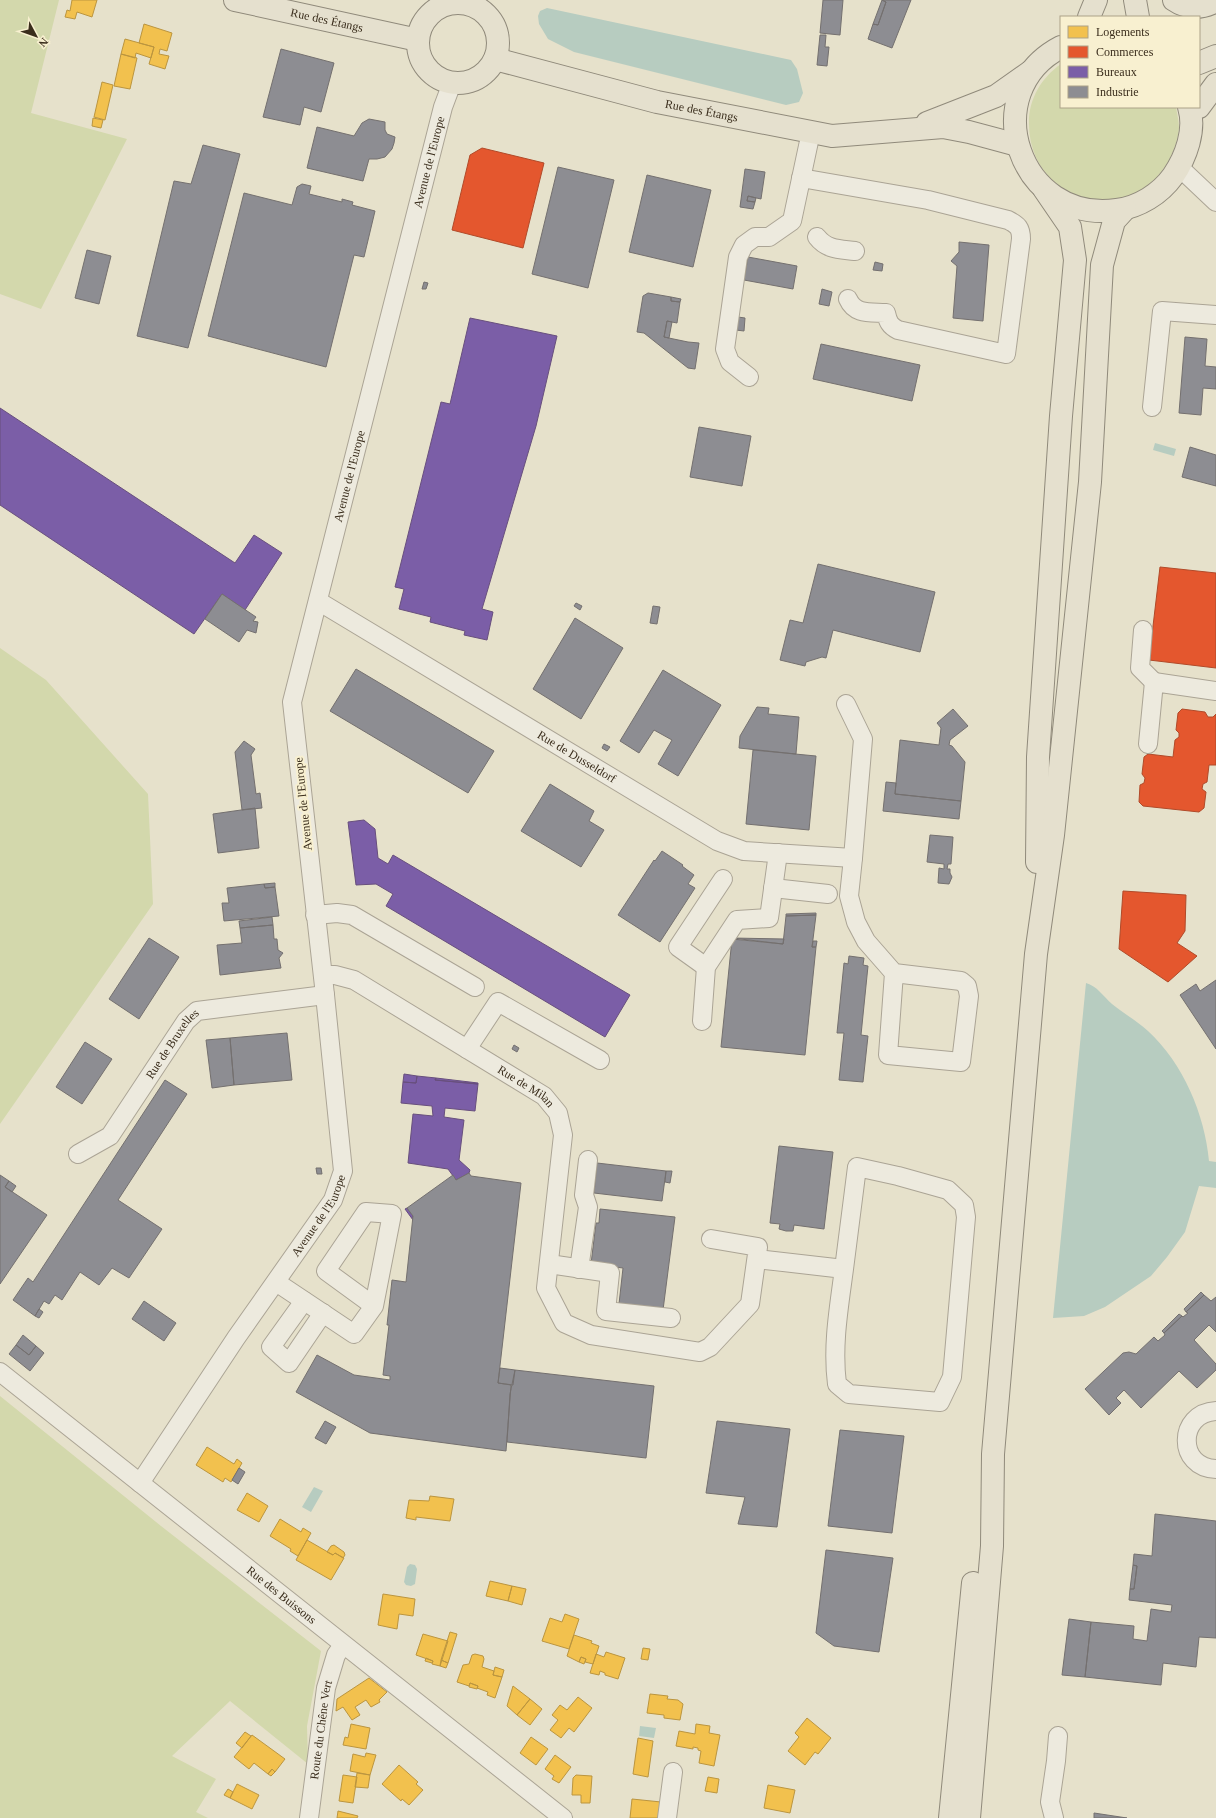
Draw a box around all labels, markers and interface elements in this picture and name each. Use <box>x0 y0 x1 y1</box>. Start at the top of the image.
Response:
street label: Rue des Étangs <box>289 5 365 35</box>
north arrow <box>16 16 56 56</box>
legend <box>1060 16 1200 108</box>
text: Logements <box>1096 25 1150 39</box>
text: N <box>36 36 51 50</box>
text: Commerces <box>1096 45 1154 59</box>
text: Bureaux <box>1096 65 1137 79</box>
text: Industrie <box>1096 85 1139 99</box>
street label: Rue des Étangs <box>664 97 740 125</box>
street label: Avenue de l'Europe <box>411 115 447 209</box>
street label: Avenue de l'Europe <box>331 429 368 523</box>
street label: Rue de Dusseldorf <box>535 728 619 786</box>
street label: Avenue de l'Europe <box>291 757 315 851</box>
street label: Rue de Bruxelles <box>143 1006 202 1082</box>
street label: Rue de Milan <box>495 1062 557 1110</box>
street label: Avenue de l'Europe <box>288 1173 348 1259</box>
street label: Rue des Buissons <box>244 1563 319 1627</box>
street label: Route du Chêne Vert <box>307 1678 335 1780</box>

